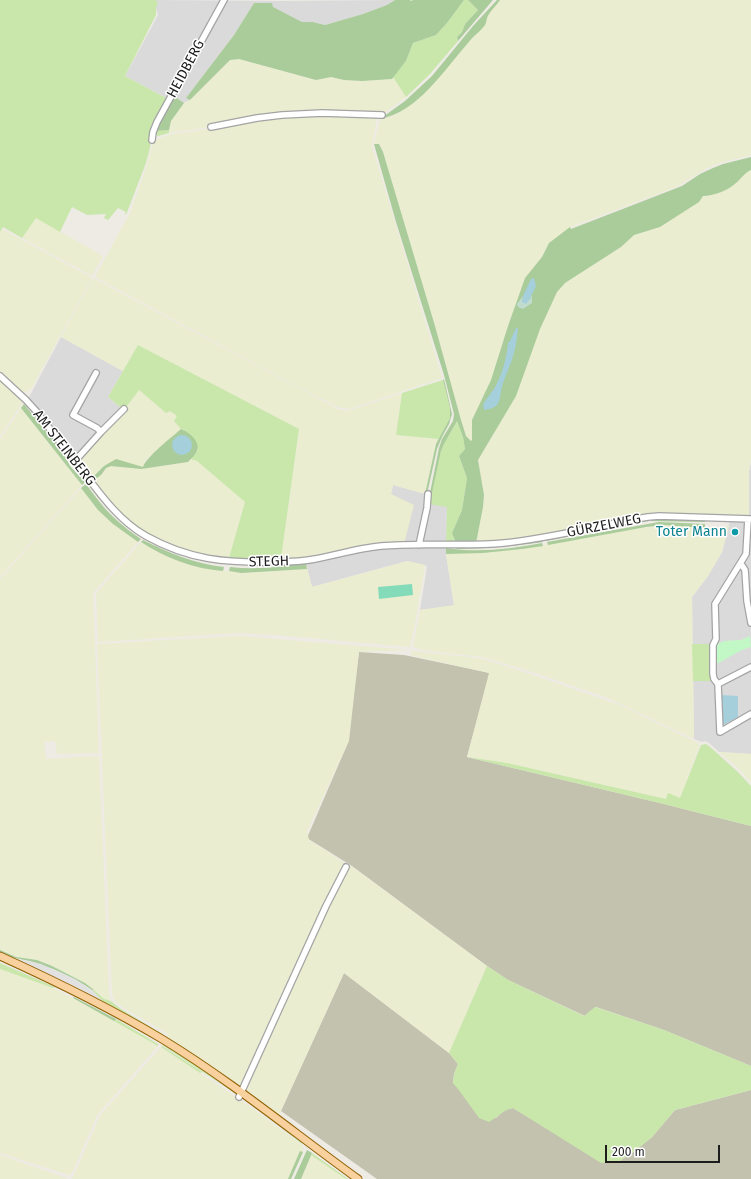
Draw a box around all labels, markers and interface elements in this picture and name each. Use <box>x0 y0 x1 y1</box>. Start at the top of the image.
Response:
street label: HEIDBERG <box>164 37 208 101</box>
street label: AM STEINBERG <box>29 407 99 489</box>
street label: GÜRZELWEG <box>565 511 643 541</box>
place label: Toter Mann <box>656 524 727 540</box>
marker: Toter Mann <box>730 527 740 537</box>
street label: STEGH <box>249 553 289 571</box>
scale bar <box>607 1137 722 1163</box>
text: 200 m <box>612 1145 645 1159</box>

